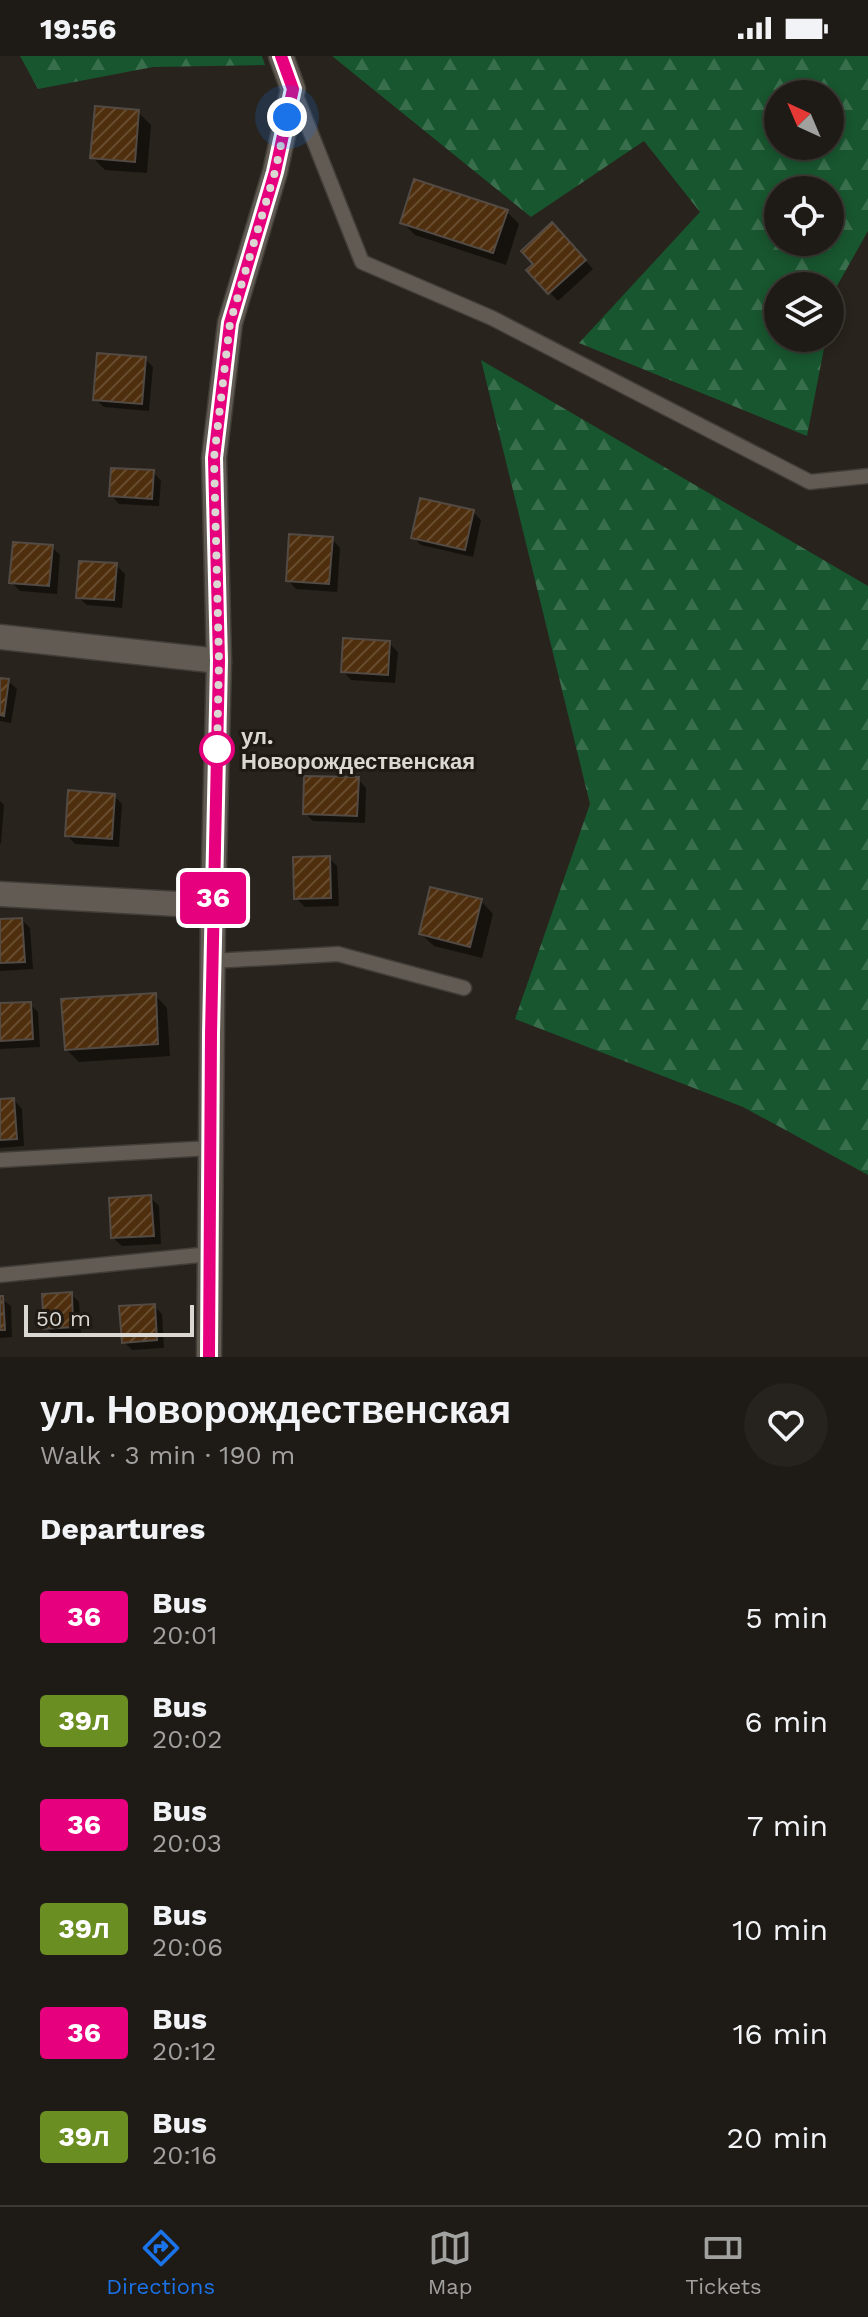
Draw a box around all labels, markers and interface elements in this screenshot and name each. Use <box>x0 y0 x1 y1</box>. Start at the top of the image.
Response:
text: 19:56 <box>40 11 116 46</box>
north arrow <box>764 80 844 160</box>
map controls <box>764 80 844 352</box>
your location <box>267 97 307 137</box>
button: locate <box>764 176 844 256</box>
button: layers <box>764 272 844 352</box>
place label: ул. Новорождественская <box>241 724 475 774</box>
marker: ул. Новорождественская <box>200 732 234 766</box>
line badge: 36 <box>177 872 249 924</box>
text: 36 <box>196 881 230 914</box>
scale bar <box>24 1301 194 1337</box>
text: 50 m <box>36 1306 91 1331</box>
button: heart <box>744 1383 828 1467</box>
text: ул. Новорождественская <box>40 1388 511 1432</box>
text: Walk · 3 min · 190 m <box>40 1440 295 1470</box>
text: Departures <box>40 1511 205 1546</box>
text: Bus <box>152 1585 207 1620</box>
text: 36 <box>67 1600 101 1633</box>
text: 5 min <box>745 1600 828 1635</box>
text: 20:01 <box>152 1620 217 1650</box>
text: Bus <box>152 1689 207 1724</box>
text: 39л <box>58 1704 110 1737</box>
text: 6 min <box>744 1704 828 1739</box>
text: 20:02 <box>152 1724 222 1754</box>
text: Bus <box>152 1793 207 1828</box>
text: 36 <box>67 1808 101 1841</box>
text: 7 min <box>747 1808 828 1843</box>
text: 20:03 <box>152 1828 222 1858</box>
text: Bus <box>152 1897 207 1932</box>
text: 39л <box>58 1912 110 1945</box>
text: 10 min <box>732 1912 828 1947</box>
text: 20:06 <box>152 1932 223 1962</box>
text: Bus <box>152 2001 207 2036</box>
text: 36 <box>67 2016 101 2049</box>
text: 16 min <box>733 2016 828 2051</box>
text: 20:12 <box>152 2036 216 2066</box>
text: Bus <box>152 2105 207 2140</box>
text: 39л <box>58 2120 110 2153</box>
text: 20 min <box>726 2120 828 2155</box>
text: 20:16 <box>152 2140 217 2170</box>
tab: Directions <box>106 2226 215 2299</box>
tab: Map <box>428 2226 473 2299</box>
tab: Tickets <box>685 2226 762 2299</box>

